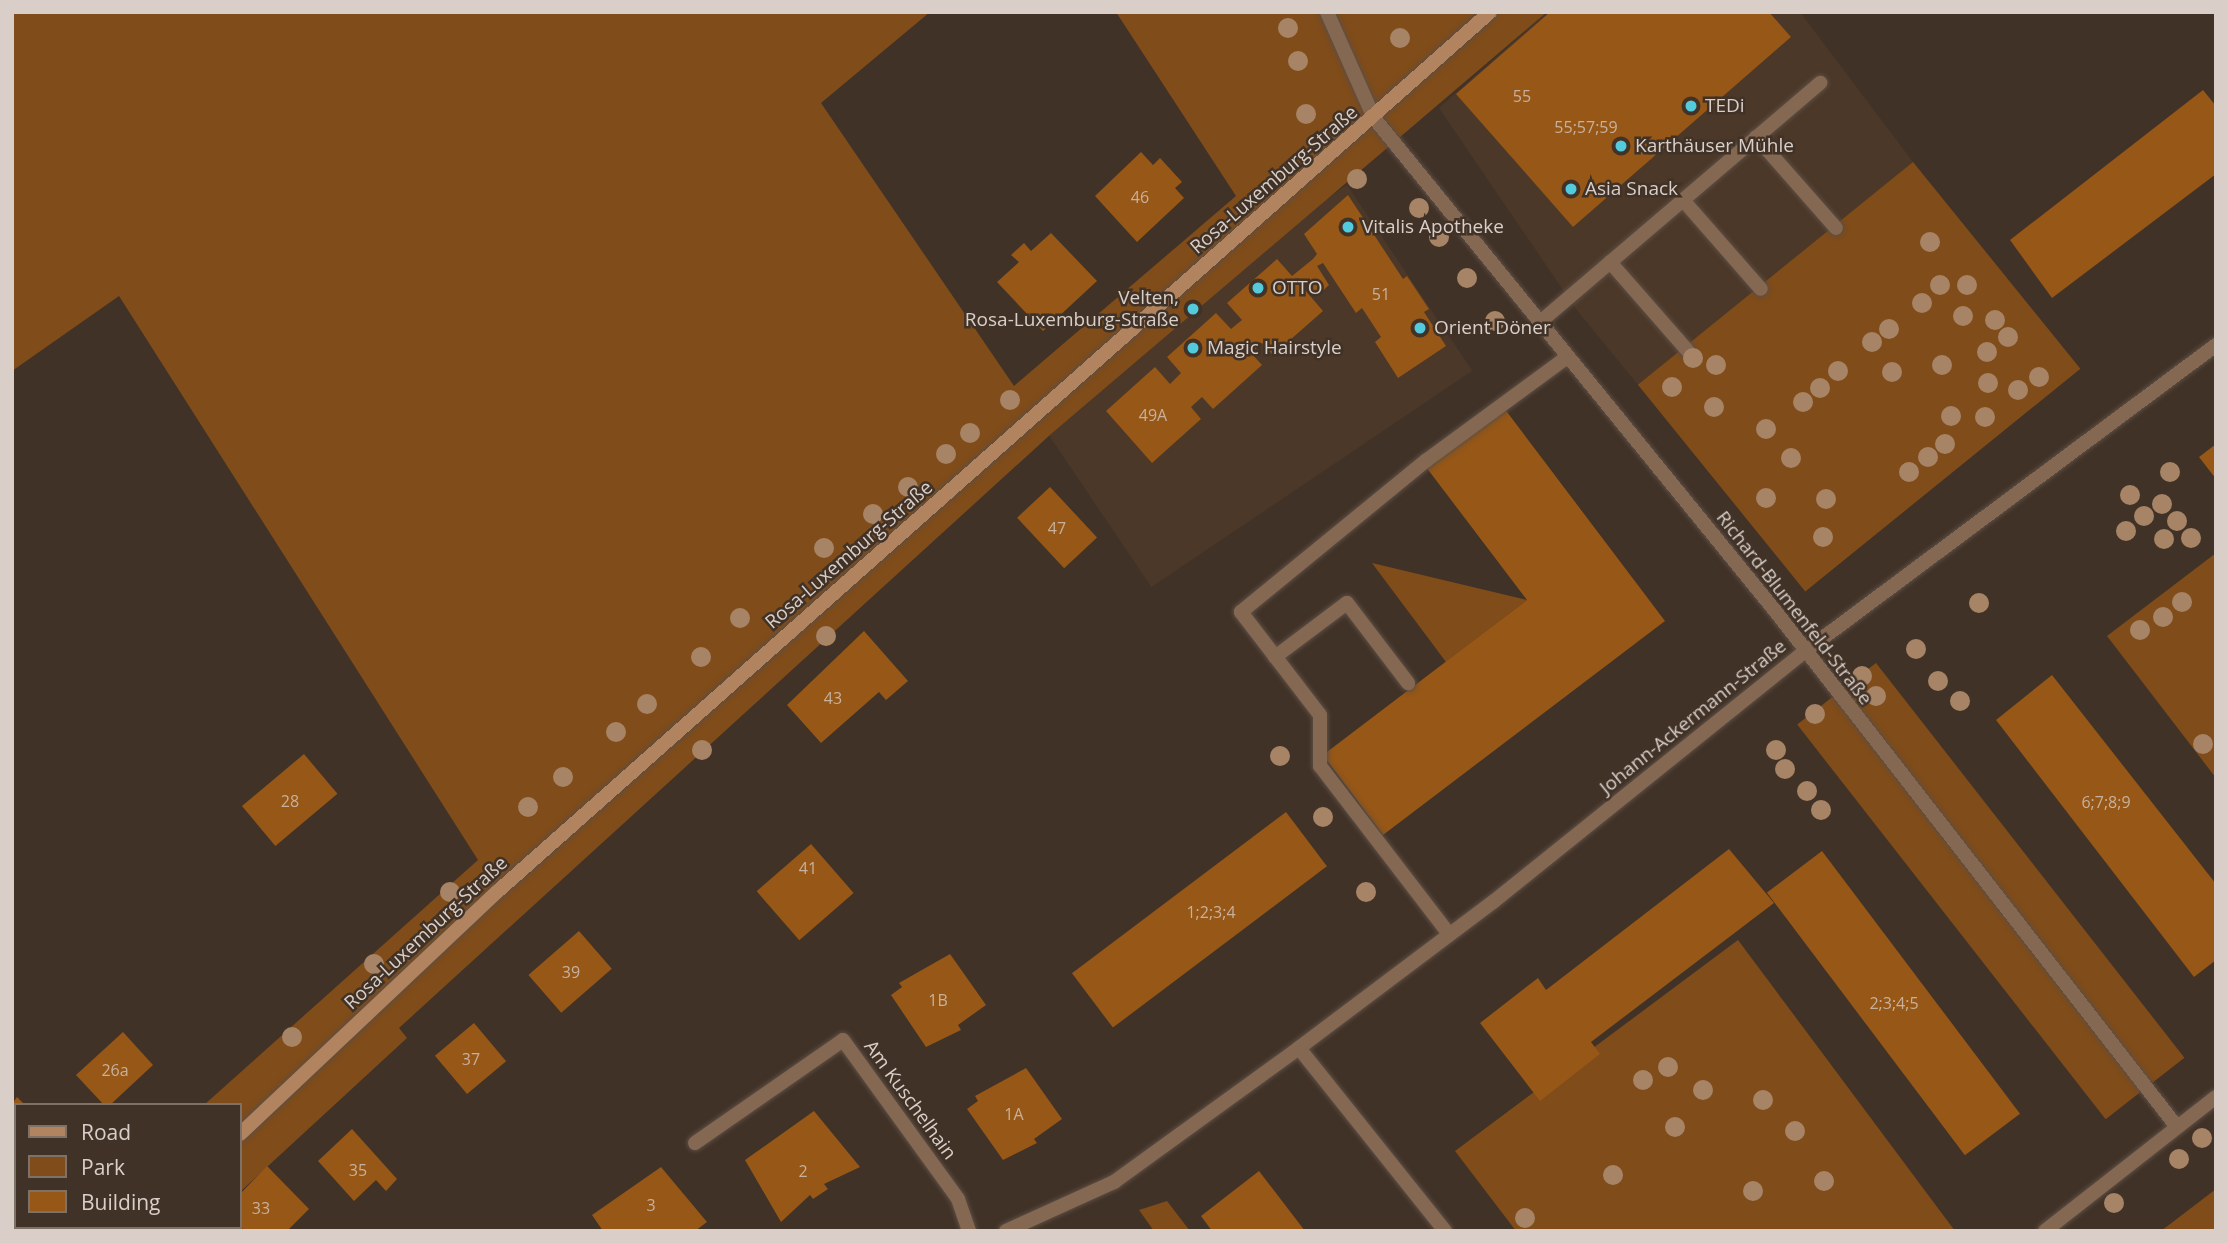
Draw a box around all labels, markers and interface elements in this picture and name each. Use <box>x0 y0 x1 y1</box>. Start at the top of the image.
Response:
house number: 55 <box>1513 86 1531 106</box>
place label: TEDi <box>1705 95 1745 117</box>
marker: TEDi <box>1683 98 1699 114</box>
street label: Rosa-Luxemburg-Straße <box>1186 101 1362 259</box>
house number: 55;57;59 <box>1554 117 1618 137</box>
place label: Karthäuser Mühle <box>1635 135 1794 157</box>
marker: Karthäuser Mühle <box>1613 138 1629 154</box>
place label: Asia Snack <box>1585 178 1678 200</box>
marker: Asia Snack <box>1563 181 1579 197</box>
house number: 46 <box>1131 187 1149 207</box>
place label: Vitalis Apotheke <box>1362 216 1504 238</box>
marker: Vitalis Apotheke <box>1340 219 1356 235</box>
place label: OTTO <box>1272 277 1322 299</box>
marker: OTTO <box>1250 280 1266 296</box>
house number: 51 <box>1372 284 1390 304</box>
place label: Velten, Rosa-Luxemburg-Straße <box>965 287 1179 331</box>
marker: Velten, Rosa-Luxemburg-Straße <box>1185 301 1201 317</box>
place label: Orient Döner <box>1434 317 1551 339</box>
marker: Orient Döner <box>1412 320 1428 336</box>
place label: Magic Hairstyle <box>1207 337 1342 359</box>
marker: Magic Hairstyle <box>1185 340 1201 356</box>
house number: 49A <box>1139 405 1167 425</box>
street label: Rosa-Luxemburg-Straße <box>761 476 937 634</box>
street label: Richard-Blumenfeld-Straße <box>1711 507 1877 709</box>
house number: 47 <box>1048 518 1066 538</box>
street label: Johann-Ackermann-Straße <box>1595 635 1791 799</box>
house number: 43 <box>824 688 842 708</box>
house number: 28 <box>281 791 299 811</box>
house number: 6;7;8;9 <box>2081 792 2131 812</box>
street label: Rosa-Luxemburg-Straße <box>340 852 512 1014</box>
house number: 41 <box>799 858 817 878</box>
house number: 1;2;3;4 <box>1186 902 1236 922</box>
house number: 39 <box>562 962 580 982</box>
house number: 1B <box>928 990 948 1010</box>
house number: 2;3;4;5 <box>1869 993 1919 1013</box>
street label: Am Kuschelhain <box>859 1036 961 1164</box>
house number: 37 <box>462 1049 480 1069</box>
house number: 26a <box>101 1060 129 1080</box>
legend <box>14 1103 242 1229</box>
house number: 1A <box>1004 1104 1024 1124</box>
text: Road <box>81 1118 131 1146</box>
text: Park <box>81 1153 125 1181</box>
house number: 35 <box>349 1160 367 1180</box>
house number: 2 <box>798 1161 808 1181</box>
text: Building <box>81 1188 160 1216</box>
house number: 3 <box>646 1195 656 1215</box>
house number: 33 <box>252 1198 270 1218</box>

